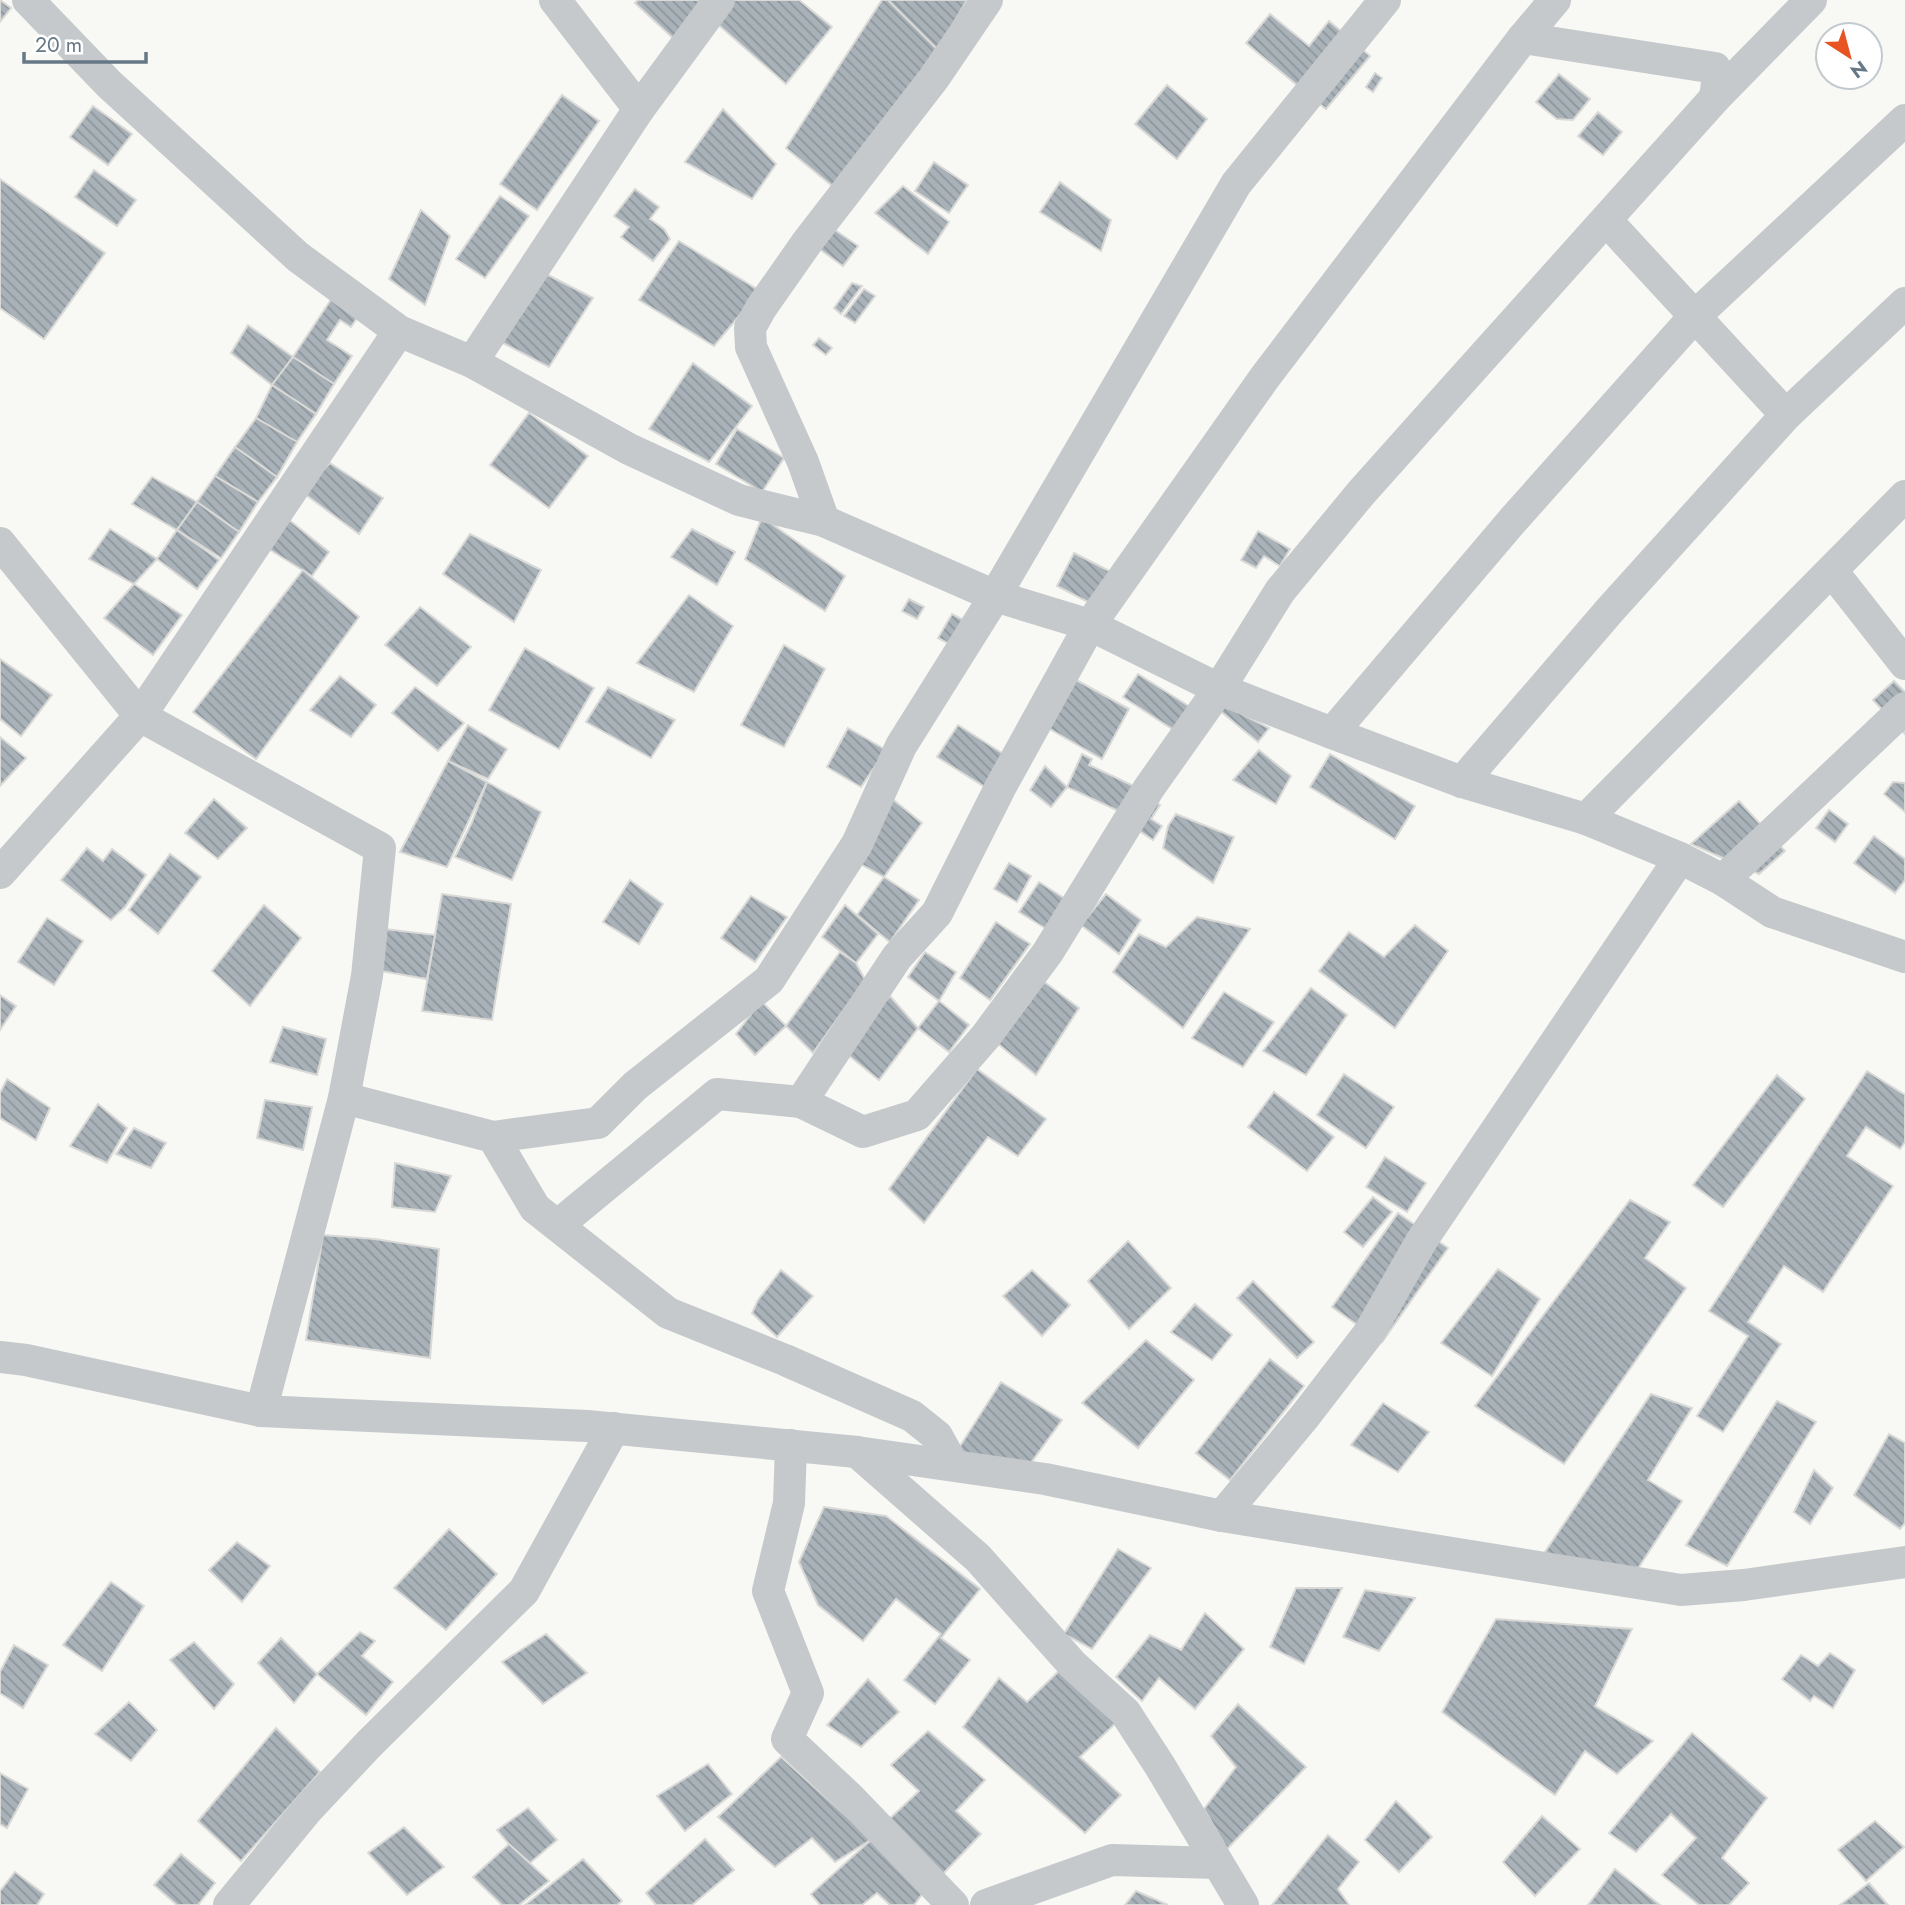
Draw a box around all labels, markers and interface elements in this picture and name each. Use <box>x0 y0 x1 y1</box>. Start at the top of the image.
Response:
scale bar <box>24 21 147 65</box>
north arrow <box>1814 21 1884 91</box>
text: 20 m <box>35 30 82 60</box>
text: N <box>1845 54 1873 85</box>

